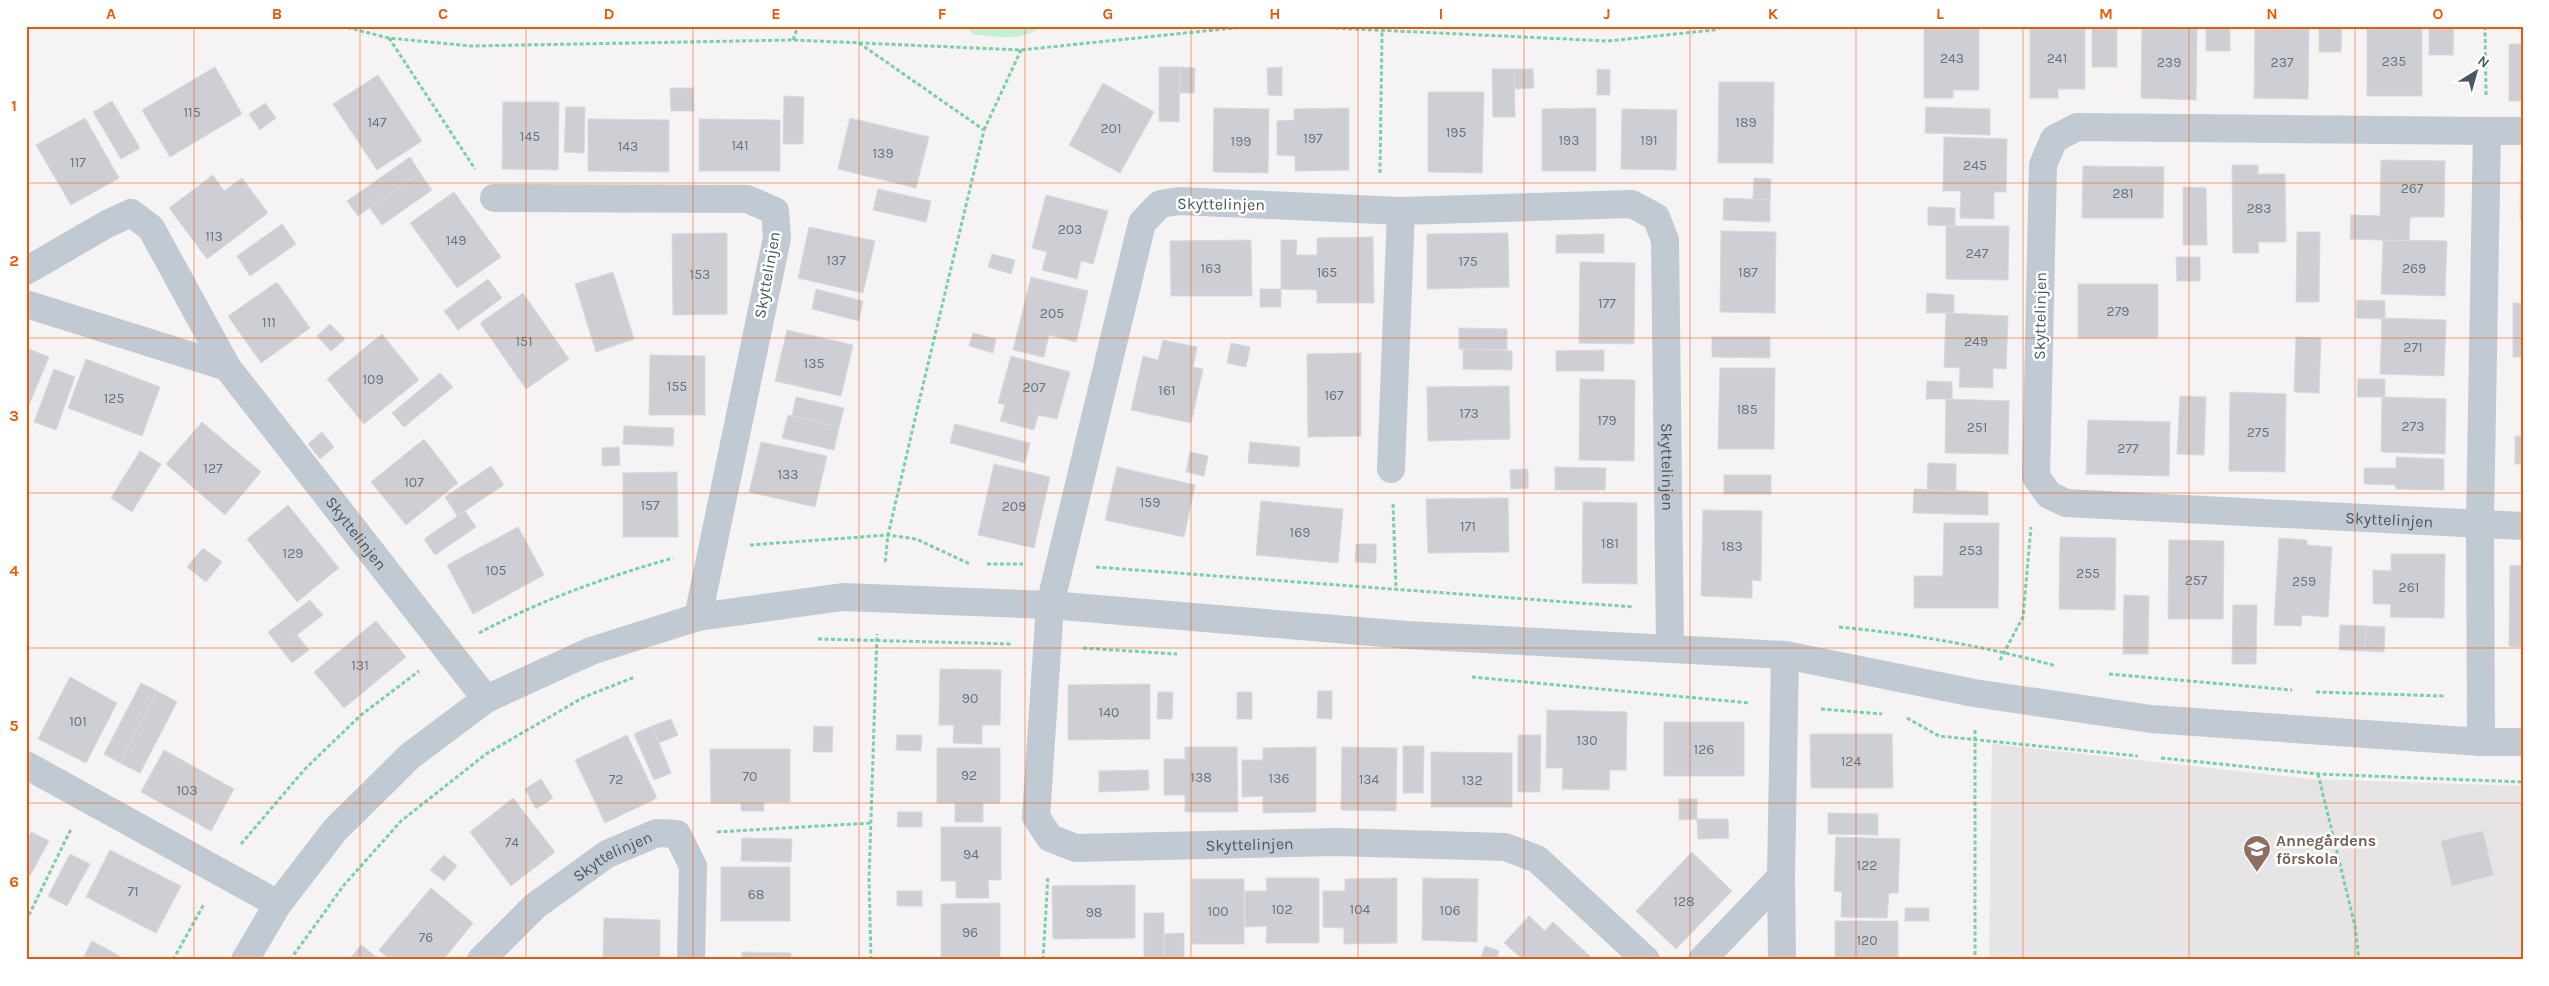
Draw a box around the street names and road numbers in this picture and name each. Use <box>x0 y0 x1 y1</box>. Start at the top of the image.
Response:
street label: Skyttelinjen <box>1177 194 1265 214</box>
street label: Skyttelinjen <box>750 230 784 320</box>
street label: Skyttelinjen <box>2030 272 2050 360</box>
street label: Skyttelinjen <box>1658 423 1678 511</box>
street label: Skyttelinjen <box>322 492 391 574</box>
street label: Skyttelinjen <box>2345 508 2434 531</box>
street label: Skyttelinjen <box>569 827 655 885</box>
street label: Skyttelinjen <box>1205 833 1294 855</box>

